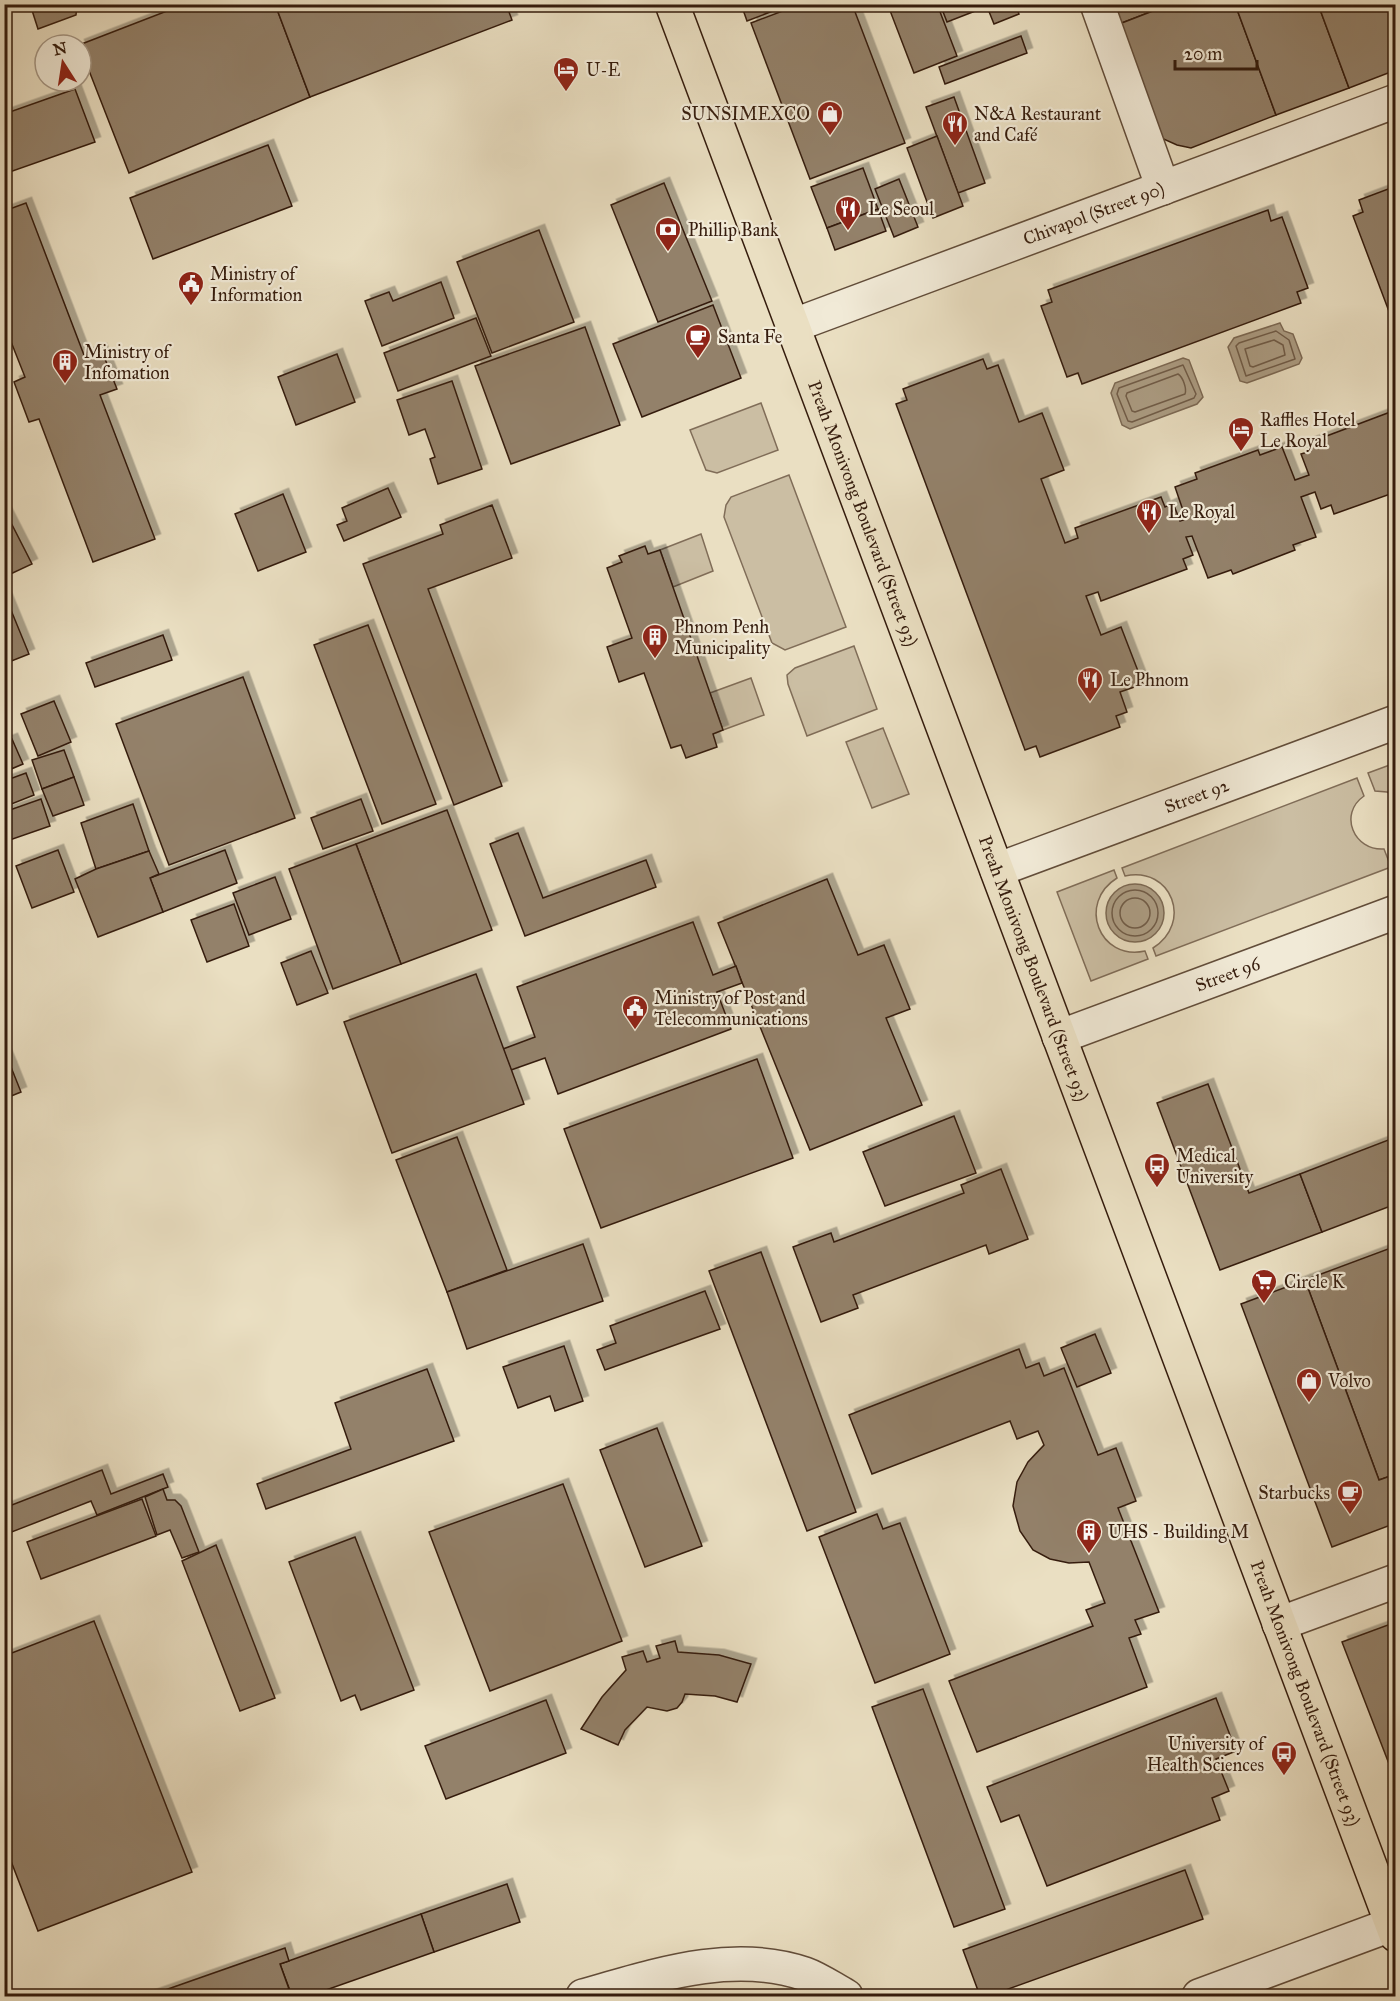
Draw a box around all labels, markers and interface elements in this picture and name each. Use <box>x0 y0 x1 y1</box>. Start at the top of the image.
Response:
north arrow <box>33 33 93 93</box>
scale bar <box>1175 33 1258 71</box>
text: N <box>51 38 69 60</box>
text: 20 m <box>1184 43 1222 65</box>
hotel icon: U-E <box>551 55 581 93</box>
place label: U-E <box>586 59 621 81</box>
shop icon: SUNSIMEXCO <box>815 99 845 137</box>
place label: SUNSIMEXCO <box>681 103 810 125</box>
place label: N&A Restaurant and Café <box>974 103 1102 146</box>
restaurant icon: N&A Restaurant and Café <box>940 109 970 147</box>
street label: Chivapol (Street 90) <box>1020 177 1168 250</box>
restaurant icon: Le Seoul <box>833 194 863 232</box>
place label: Le Seoul <box>868 198 934 220</box>
bank icon: Phillip Bank <box>653 215 683 253</box>
place label: Phillip Bank <box>688 219 779 241</box>
place label: Ministry of Information <box>210 263 302 306</box>
public building icon: Ministry of Information <box>176 269 206 307</box>
cafe icon: Santa Fe <box>683 322 713 360</box>
place label: Santa Fe <box>718 326 782 348</box>
place label: Ministry of Infomation <box>84 341 172 384</box>
building icon: Ministry of Infomation <box>50 347 80 385</box>
street label: Preah Monivong Boulevard (Street 93) <box>803 377 923 650</box>
place label: Raffles Hotel Le Royal <box>1260 409 1356 452</box>
hotel icon: Raffles Hotel Le Royal <box>1226 415 1256 453</box>
restaurant icon: Le Royal <box>1134 497 1164 535</box>
place label: Le Royal <box>1168 501 1235 523</box>
place label: Phnom Penh Municipality <box>674 616 771 659</box>
building icon: Phnom Penh Municipality <box>640 622 670 660</box>
restaurant icon: Le Phnom <box>1075 665 1105 703</box>
place label: Le Phnom <box>1110 669 1189 691</box>
street label: Street 92 <box>1161 774 1232 818</box>
street label: Preah Monivong Boulevard (Street 93) <box>974 833 1093 1105</box>
street label: Street 96 <box>1192 952 1264 996</box>
place label: Ministry of Post and Telecommunications <box>654 987 808 1030</box>
public building icon: Ministry of Post and Telecommunications <box>620 993 650 1031</box>
place label: Medical University <box>1176 1145 1254 1188</box>
bus stop icon: Medical University <box>1142 1151 1172 1189</box>
supermarket icon: Circle K <box>1249 1267 1279 1305</box>
place label: Circle K <box>1284 1271 1346 1293</box>
shop icon: Volvo <box>1294 1366 1324 1404</box>
place label: Volvo <box>1327 1370 1371 1392</box>
cafe icon: Starbucks <box>1335 1478 1365 1516</box>
place label: Starbucks <box>1258 1482 1330 1504</box>
building icon: UHS - Building M <box>1074 1517 1104 1555</box>
place label: UHS - Building M <box>1108 1521 1249 1544</box>
street label: Preah Monivong Boulevard (Street 93) <box>1246 1557 1365 1829</box>
place label: University of Health Sciences <box>1147 1733 1267 1776</box>
bus stop icon: University of Health Sciences <box>1269 1739 1299 1777</box>

